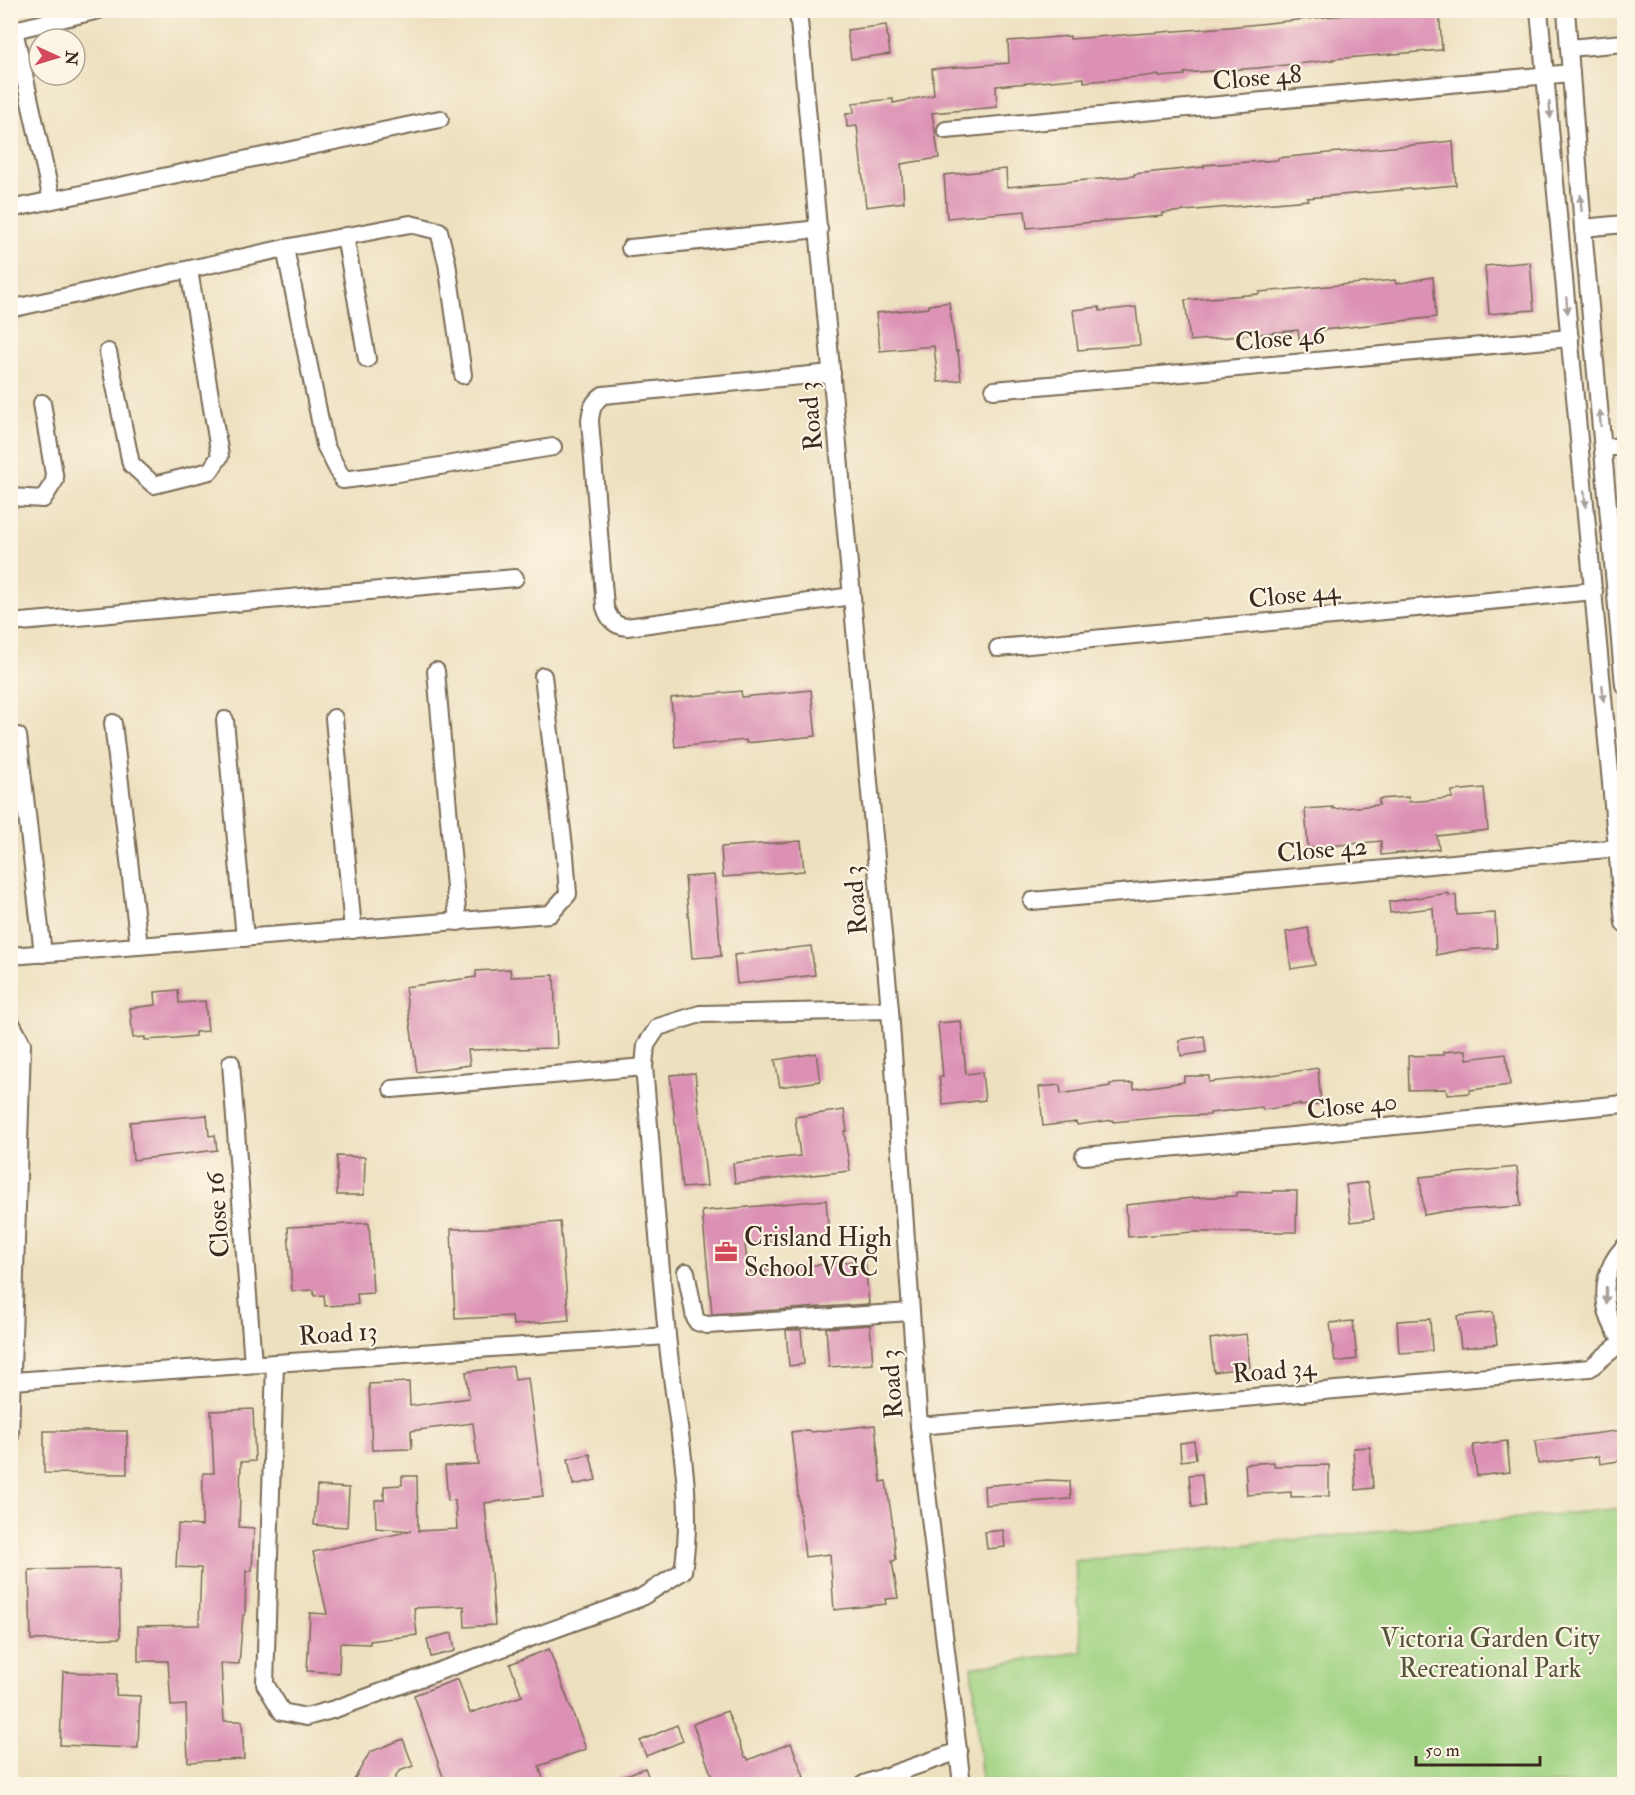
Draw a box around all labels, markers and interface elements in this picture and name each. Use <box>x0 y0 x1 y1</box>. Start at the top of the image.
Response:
north arrow <box>27 27 87 87</box>
text: N <box>60 49 82 66</box>
street label: Close 48 <box>1211 58 1303 98</box>
one-way arrow <box>1545 101 1555 120</box>
one-way arrow <box>1576 193 1586 212</box>
one-way arrow <box>1562 295 1572 314</box>
street label: Close 46 <box>1234 319 1328 359</box>
street label: Road 3 <box>792 380 830 452</box>
one-way arrow <box>1595 408 1605 427</box>
one-way arrow <box>1580 489 1590 508</box>
street label: Close 44 <box>1247 574 1342 616</box>
one-way arrow <box>1598 684 1608 703</box>
street label: Close 42 <box>1276 830 1369 870</box>
street label: Road 3 <box>837 864 875 936</box>
street label: Close 40 <box>1305 1085 1399 1127</box>
street label: Close 16 <box>199 1169 237 1259</box>
place label: Crisland High School VGC <box>744 1222 892 1284</box>
office icon: Crisland High School VGC <box>713 1239 739 1265</box>
one-way arrow <box>1601 1285 1611 1304</box>
street label: Road 13 <box>298 1315 379 1353</box>
street label: Road 3 <box>874 1348 910 1420</box>
street label: Road 34 <box>1231 1351 1318 1391</box>
park label: Victoria Garden City Recreational Park <box>1380 1623 1600 1685</box>
scale bar <box>1416 1729 1540 1767</box>
text: 50 m <box>1425 1739 1460 1762</box>

